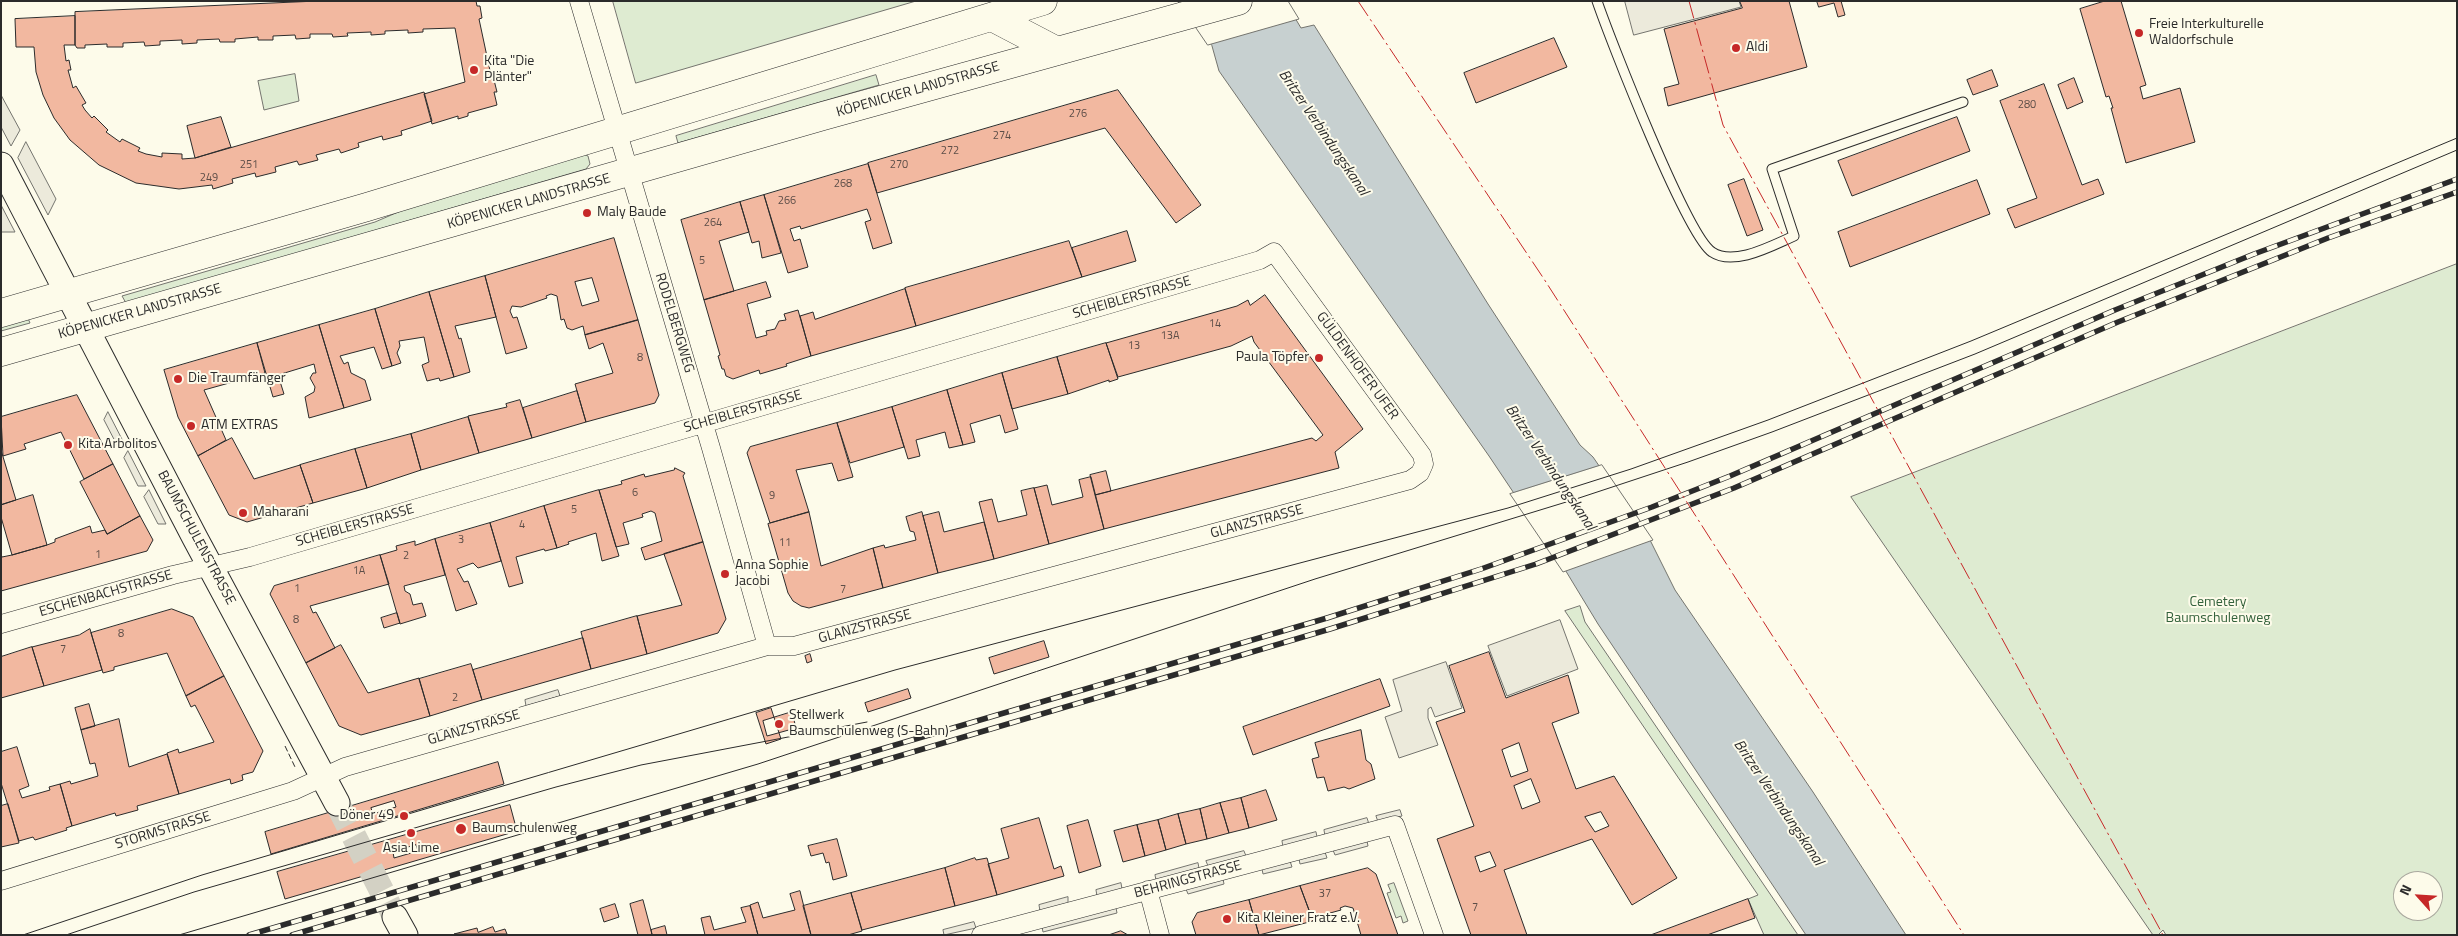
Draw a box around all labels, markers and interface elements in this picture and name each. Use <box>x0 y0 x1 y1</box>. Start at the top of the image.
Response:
place label: Freie Interkulturelle Waldorfschule <box>2149 17 2264 49</box>
marker: Freie Interkulturelle Waldorfschule <box>2133 27 2145 39</box>
place label: Aldi <box>1746 40 1768 56</box>
marker: Aldi <box>1730 42 1742 54</box>
place label: Kita "Die Plänter" <box>484 54 534 86</box>
street label: KÖPENICKER LANDSTRASSE <box>834 59 1002 121</box>
marker: Kita "Die Plänter" <box>468 64 480 76</box>
water label: Britzer Verbindungskanal <box>1274 67 1372 199</box>
house number: 280 <box>2018 98 2036 112</box>
house number: 276 <box>1069 107 1087 121</box>
house number: 274 <box>993 129 1011 143</box>
house number: 272 <box>941 144 959 158</box>
house number: 251 <box>240 158 258 172</box>
house number: 270 <box>890 158 908 172</box>
house number: 249 <box>200 171 218 185</box>
street label: KÖPENICKER LANDSTRASSE <box>445 171 613 233</box>
house number: 268 <box>834 177 852 191</box>
house number: 266 <box>778 194 796 208</box>
place label: Maly Baude <box>597 205 666 221</box>
marker: Maly Baude <box>581 207 593 219</box>
house number: 264 <box>704 216 722 230</box>
house number: 5 <box>699 254 705 268</box>
street label: RODELBERGWEG <box>651 271 697 375</box>
street label: SCHEIBLERSTRASSE <box>1071 273 1193 323</box>
street label: KÖPENICKER LANDSTRASSE <box>56 281 224 343</box>
street label: GÜLDENHOFER UFER <box>1312 309 1402 423</box>
house number: 14 <box>1209 317 1221 331</box>
house number: 13A <box>1161 329 1179 343</box>
house number: 13 <box>1128 339 1140 353</box>
place label: Paula Töpfer <box>1236 350 1309 366</box>
house number: 8 <box>637 351 643 365</box>
marker: Paula Töpfer <box>1313 352 1325 364</box>
place label: Die Traumfänger <box>188 371 286 387</box>
marker: Die Traumfänger <box>172 373 184 385</box>
street label: SCHEIBLERSTRASSE <box>682 387 804 437</box>
water label: Britzer Verbindungskanal <box>1501 402 1599 534</box>
place label: ATM EXTRAS <box>201 418 278 434</box>
marker: ATM EXTRAS <box>185 420 197 432</box>
place label: Kita Arbolitos <box>78 437 157 453</box>
marker: Kita Arbolitos <box>62 439 74 451</box>
street label: BAUMSCHULENSTRASSE <box>153 468 239 608</box>
house number: 6 <box>632 486 638 500</box>
house number: 9 <box>769 489 775 503</box>
street label: SCHEIBLERSTRASSE <box>294 501 416 551</box>
street label: GLANZSTRASSE <box>1209 502 1305 542</box>
house number: 5 <box>571 503 577 517</box>
place label: Maharani <box>253 505 309 521</box>
marker: Maharani <box>237 507 249 519</box>
house number: 4 <box>519 518 525 532</box>
house number: 3 <box>458 533 464 547</box>
house number: 11 <box>779 536 791 550</box>
house number: 1 <box>95 548 101 562</box>
house number: 2 <box>403 549 409 563</box>
place label: Anna Sophie Jacobi <box>735 558 808 590</box>
house number: 1A <box>353 564 365 578</box>
street label: ESCHENBACHSTRASSE <box>37 567 175 621</box>
marker: Anna Sophie Jacobi <box>719 568 731 580</box>
house number: 1 <box>294 582 300 596</box>
house number: 7 <box>840 583 846 597</box>
park label: Cemetery Baumschulenweg <box>2166 595 2270 628</box>
street label: GLANZSTRASSE <box>817 607 913 647</box>
house number: 8 <box>293 613 299 627</box>
house number: 8 <box>118 627 124 641</box>
house number: 7 <box>60 643 66 657</box>
house number: 2 <box>452 691 458 705</box>
street label: GLANZSTRASSE <box>426 707 522 749</box>
place label: Stellwerk Baumschulenweg (S-Bahn) <box>789 708 949 740</box>
marker: Stellwerk Baumschulenweg (S-Bahn) <box>773 718 785 730</box>
water label: Britzer Verbindungskanal <box>1729 737 1827 869</box>
place label: Döner 49 <box>339 808 394 824</box>
street label: STORMSTRASSE <box>113 809 213 853</box>
marker: Döner 49 <box>398 810 410 822</box>
place label: Baumschulenweg <box>472 821 577 837</box>
marker: Baumschulenweg <box>454 822 468 836</box>
marker: Asia Lime <box>405 827 417 839</box>
place label: Asia Lime <box>383 841 439 857</box>
street label: BEHRINGSTRASSE <box>1132 858 1244 902</box>
north arrow <box>2393 871 2443 921</box>
text: N <box>2393 881 2417 899</box>
house number: 37 <box>1319 887 1331 901</box>
house number: 7 <box>1472 901 1478 915</box>
place label: Kita Kleiner Fratz e.V. <box>1237 911 1360 927</box>
marker: Kita Kleiner Fratz e.V. <box>1221 913 1233 925</box>

